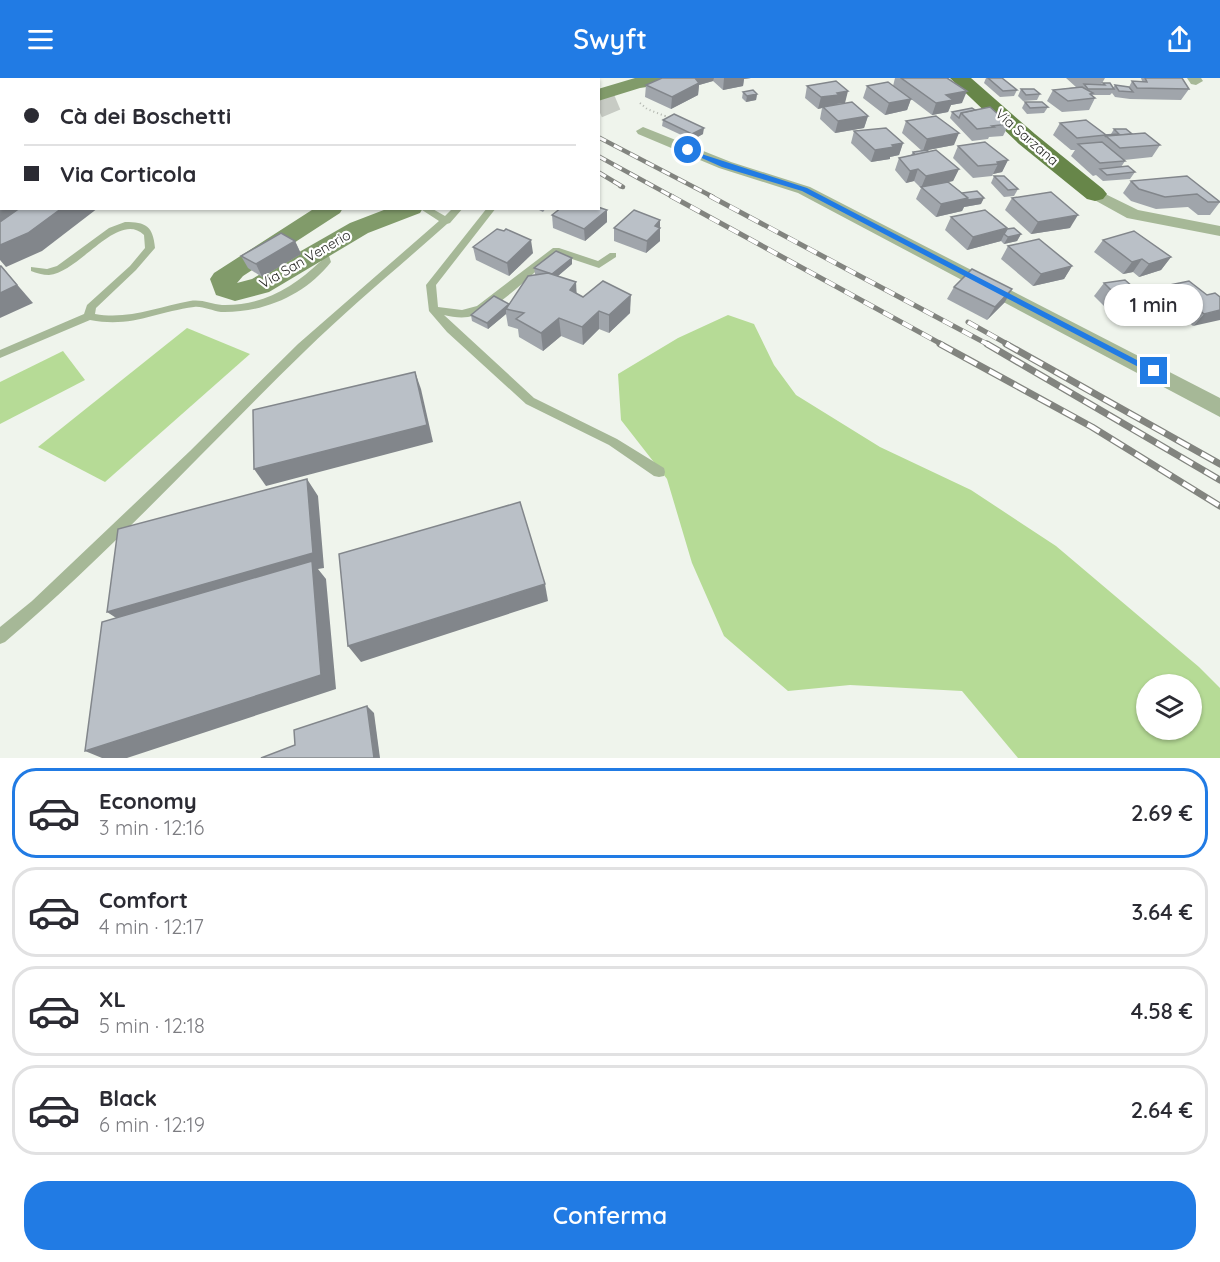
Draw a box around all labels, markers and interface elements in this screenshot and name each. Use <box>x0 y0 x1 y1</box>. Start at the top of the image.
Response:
text: Swyft <box>573 22 647 56</box>
icon: menu <box>24 23 57 56</box>
icon: share <box>1163 23 1196 56</box>
text: Cà dei Boschetti <box>60 102 231 130</box>
street label: Via Sarzana <box>992 105 1062 169</box>
route start <box>674 136 701 163</box>
text: Via Corticola <box>60 160 196 188</box>
street label: Via San Venerio <box>256 226 354 292</box>
callout: 1 min <box>1104 284 1204 326</box>
text: 1 min <box>1130 292 1177 317</box>
route end <box>1140 357 1167 384</box>
map controls <box>1136 674 1202 740</box>
button: layers <box>1136 674 1202 740</box>
icon: car <box>27 786 81 840</box>
text: Economy <box>99 787 197 815</box>
text: 2.69 € <box>1131 799 1193 827</box>
text: 3 min · 12:16 <box>99 815 204 840</box>
icon: car <box>27 885 81 939</box>
text: Comfort <box>99 886 188 914</box>
text: 3.64 € <box>1131 898 1193 926</box>
text: 4 min · 12:17 <box>99 914 204 939</box>
icon: car <box>27 984 81 1038</box>
text: XL <box>99 985 126 1013</box>
text: 4.58 € <box>1131 997 1193 1025</box>
text: 5 min · 12:18 <box>99 1013 205 1038</box>
icon: car <box>27 1083 81 1137</box>
text: Black <box>99 1084 157 1112</box>
text: 2.64 € <box>1131 1096 1193 1124</box>
text: 6 min · 12:19 <box>99 1112 205 1137</box>
button: Conferma <box>24 1181 1196 1250</box>

